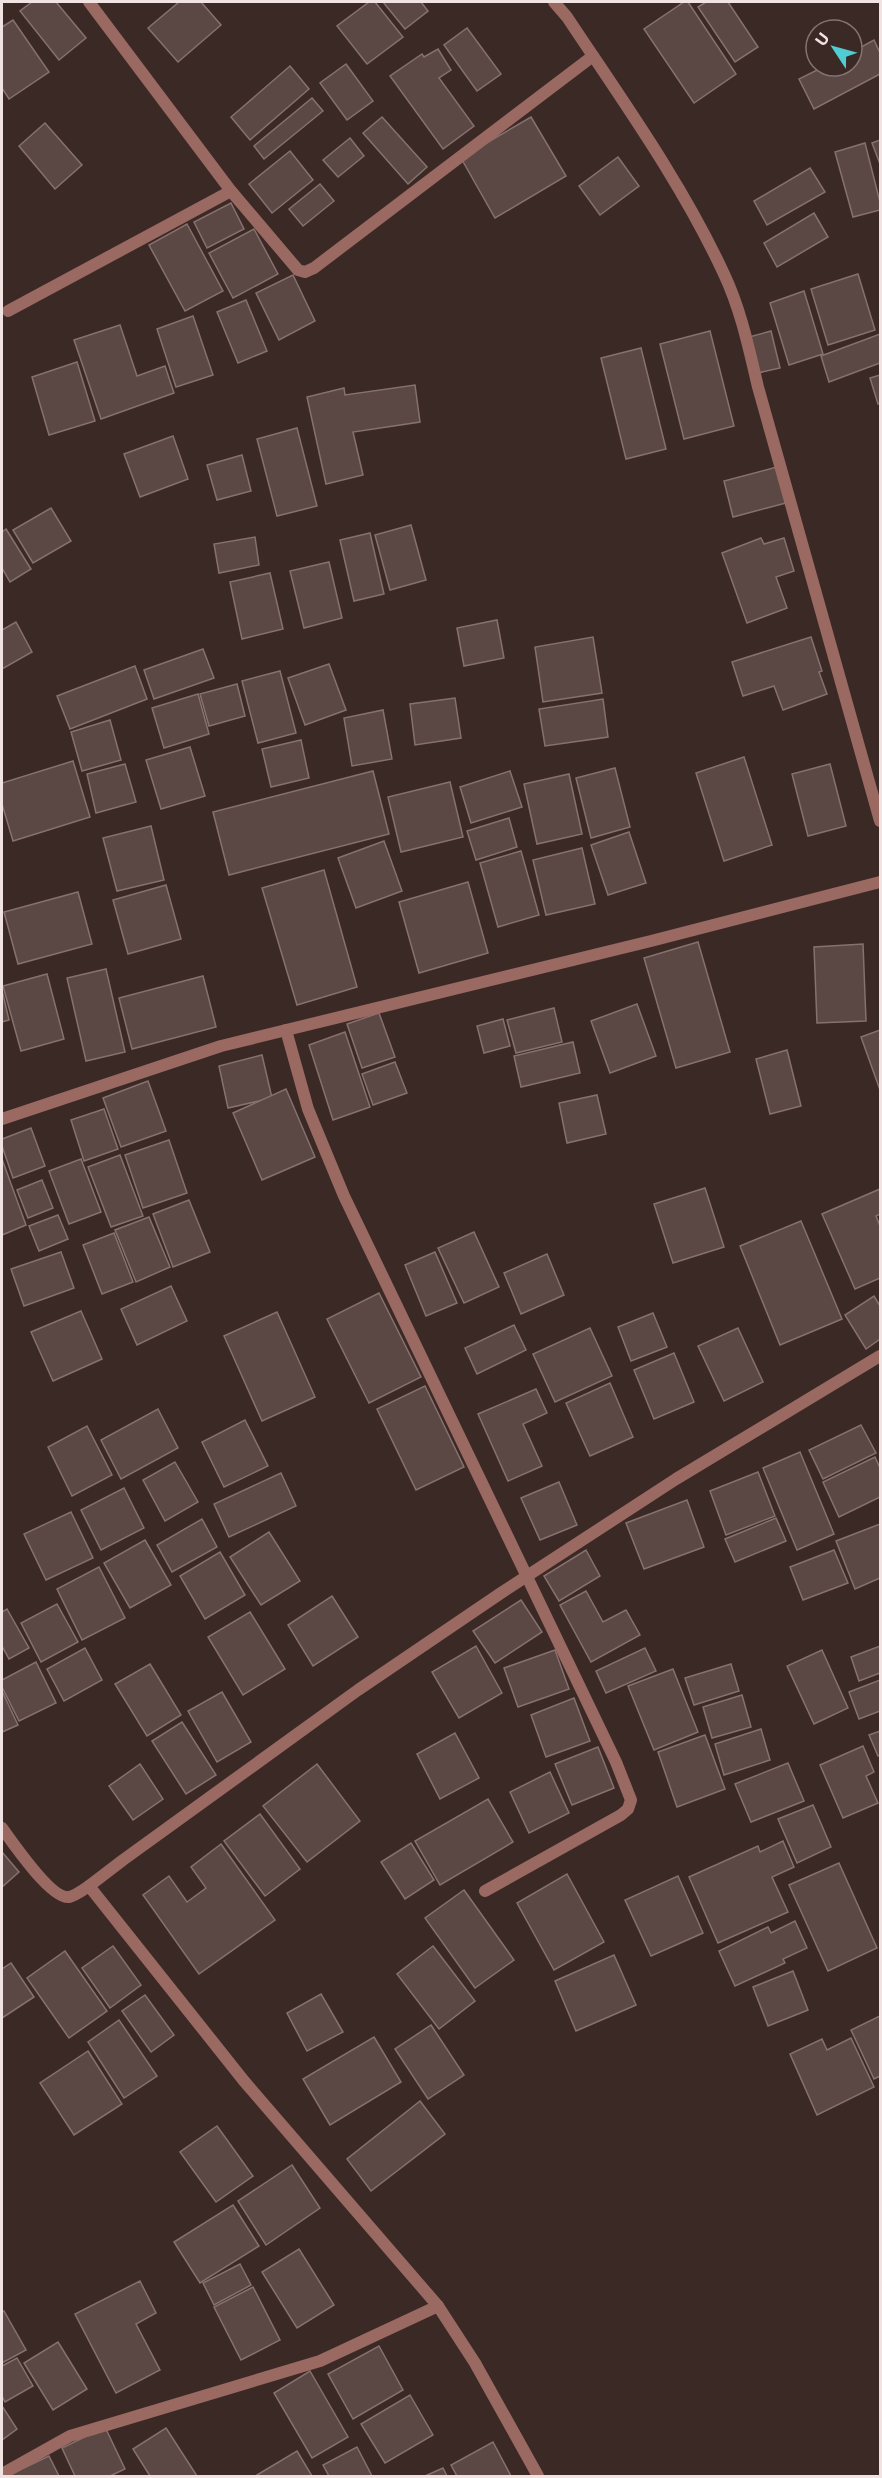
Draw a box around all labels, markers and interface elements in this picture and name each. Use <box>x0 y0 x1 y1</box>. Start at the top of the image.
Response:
north arrow <box>804 18 864 78</box>
text: U <box>809 28 834 51</box>

